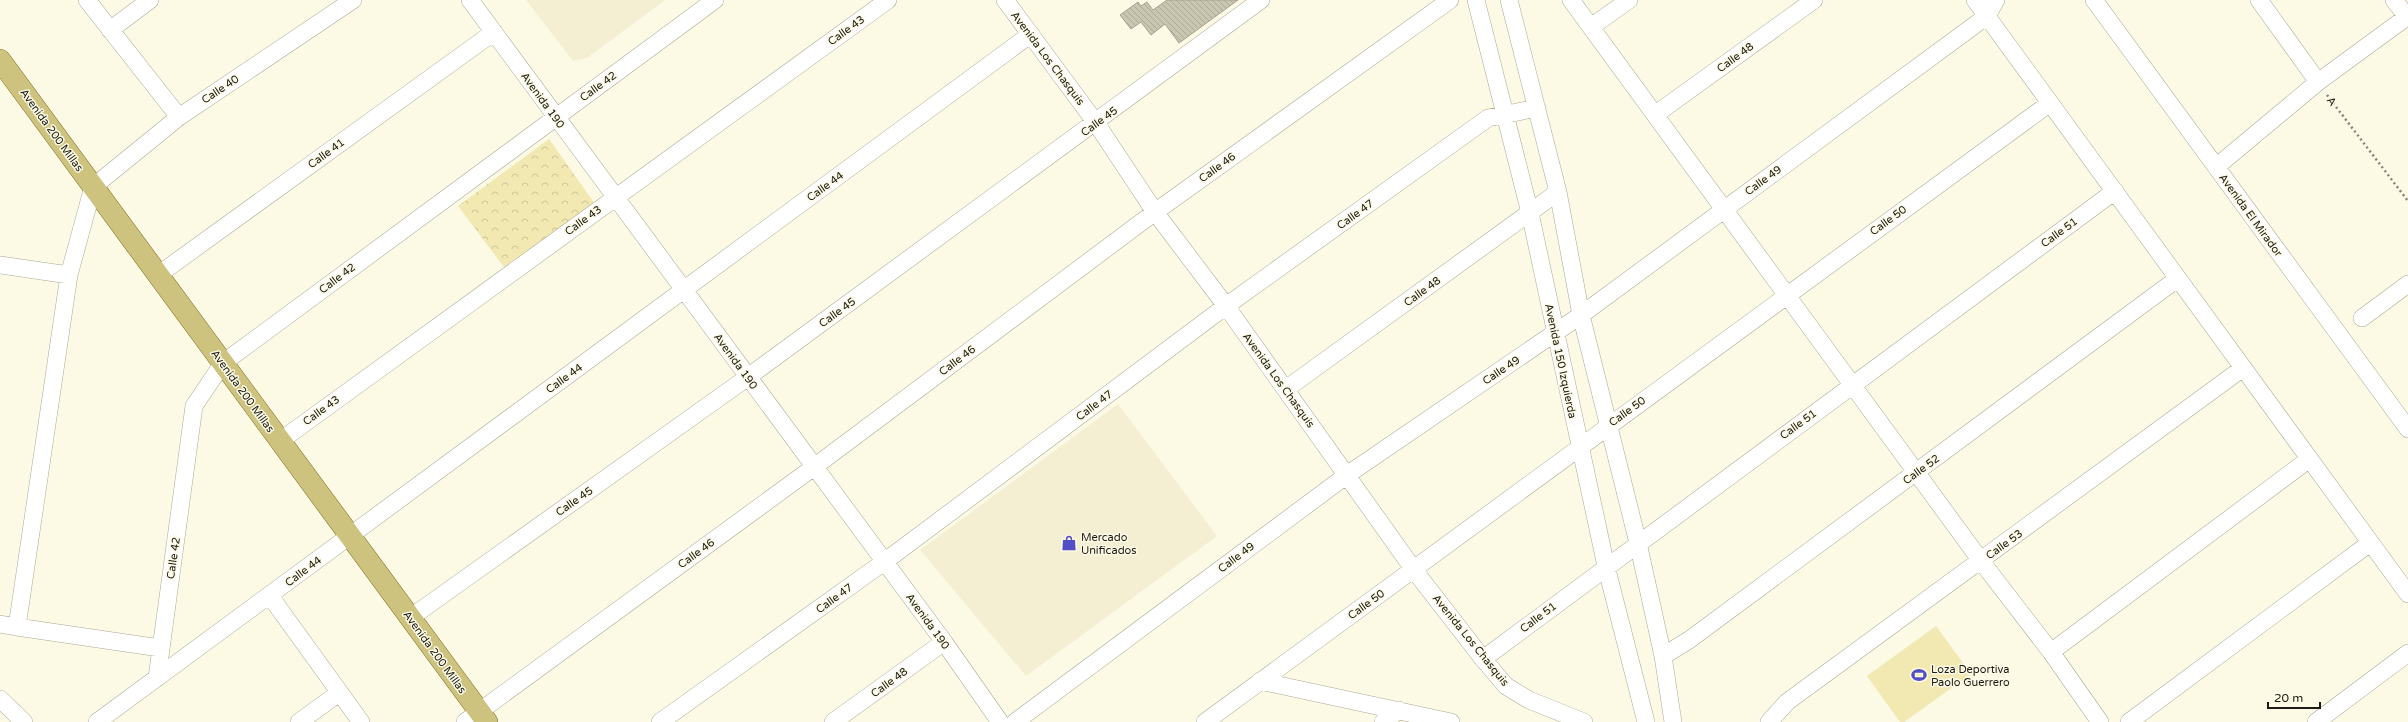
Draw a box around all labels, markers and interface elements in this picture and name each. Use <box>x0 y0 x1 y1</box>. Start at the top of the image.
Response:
street label: Avenida Los Chasquis <box>1008 9 1087 108</box>
street label: Calle 43 <box>825 13 867 48</box>
street label: Calle 48 <box>1714 40 1756 75</box>
street label: Calle 42 <box>577 69 619 104</box>
street label: Avenida 190 <box>518 70 567 131</box>
street label: Calle 40 <box>199 72 241 107</box>
street label: Avenida 200 Millas <box>17 86 86 174</box>
street label: A <box>2324 94 2339 108</box>
street label: Calle 45 <box>1078 104 1120 139</box>
street label: Calle 41 <box>305 136 347 171</box>
street label: Calle 46 <box>1196 150 1238 185</box>
street label: Calle 49 <box>1742 163 1784 198</box>
street label: Calle 44 <box>804 169 846 204</box>
street label: Avenida El Mirador <box>2216 171 2286 260</box>
street label: Calle 47 <box>1334 197 1376 232</box>
street label: Calle 43 <box>562 203 604 238</box>
street label: Calle 50 <box>1867 203 1909 238</box>
street label: Calle 51 <box>2038 215 2080 250</box>
street label: Calle 42 <box>317 260 358 296</box>
street label: Calle 48 <box>1401 274 1443 309</box>
street label: Calle 45 <box>816 295 858 330</box>
street label: Avenida 150 Izquierda <box>1542 302 1579 420</box>
street label: Avenida Los Chasquis <box>1240 330 1317 430</box>
street label: Avenida 190 <box>711 331 760 392</box>
street label: Calle 46 <box>937 342 978 378</box>
street label: Avenida 200 Millas <box>208 347 277 435</box>
street label: Calle 49 <box>1480 353 1522 388</box>
street label: Calle 44 <box>543 361 585 396</box>
street label: Calle 47 <box>1074 387 1115 423</box>
street label: Calle 43 <box>300 393 342 428</box>
street label: Calle 50 <box>1606 394 1648 429</box>
street label: Calle 51 <box>1777 407 1819 442</box>
street label: Calle 52 <box>1900 452 1942 487</box>
street label: Calle 45 <box>553 484 595 519</box>
street label: Calle 53 <box>1983 527 2025 562</box>
place label: Mercado Unificados <box>1081 531 1137 557</box>
shop icon: Mercado Unificados <box>1060 534 1078 552</box>
street label: Calle 42 <box>164 536 183 580</box>
street label: Calle 46 <box>675 536 717 571</box>
street label: Calle 49 <box>1216 539 1257 575</box>
street label: Calle 44 <box>283 553 324 589</box>
street label: Calle 47 <box>813 581 855 616</box>
street label: Calle 50 <box>1345 587 1387 622</box>
street label: Avenida 190 <box>903 591 952 652</box>
street label: Avenida Los Chasquis <box>1430 592 1511 689</box>
street label: Calle 51 <box>1518 600 1559 635</box>
street label: Avenida 200 Millas <box>400 608 469 696</box>
place label: Loza Deportiva Paolo Guerrero <box>1931 663 2010 689</box>
street label: Calle 48 <box>868 665 910 700</box>
sports icon: Loza Deportiva Paolo Guerrero <box>1910 666 1928 684</box>
scale bar <box>2268 684 2320 710</box>
text: 20 m <box>2274 691 2303 705</box>

